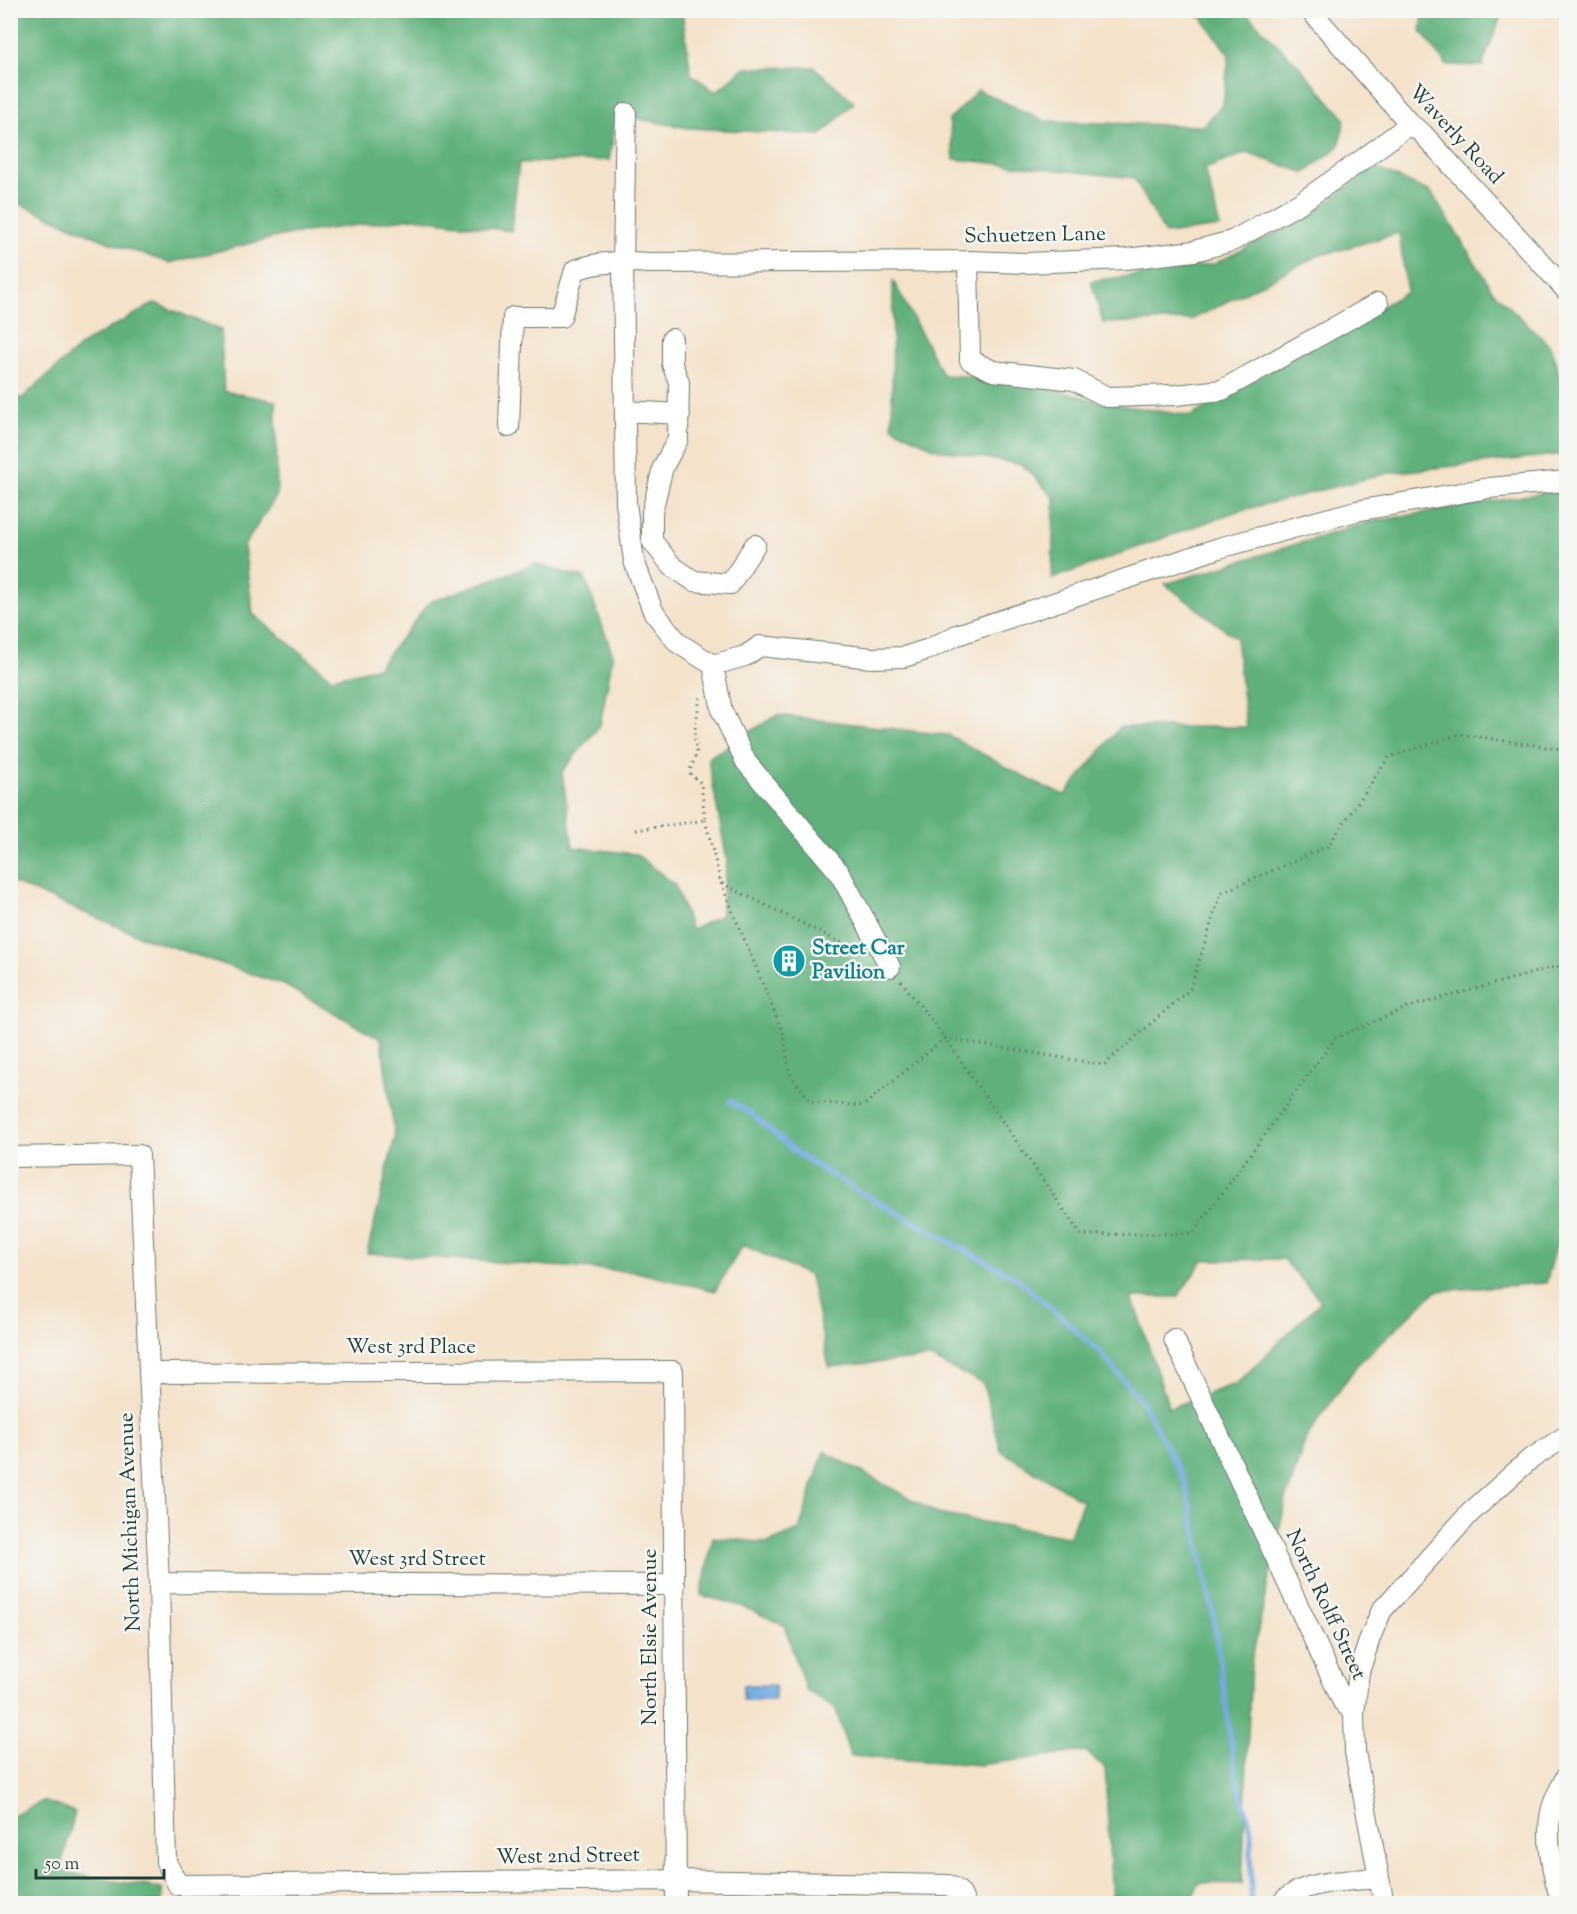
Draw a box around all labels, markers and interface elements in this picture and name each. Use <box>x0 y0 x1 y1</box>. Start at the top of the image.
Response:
street label: Waverly Road <box>1401 78 1509 192</box>
street label: Schuetzen Lane <box>964 220 1106 252</box>
place label: Street Car Pavilion <box>812 934 905 988</box>
building icon: Street Car Pavilion <box>771 943 807 979</box>
street label: West 3rd Place <box>346 1333 476 1363</box>
street label: North Michigan Avenue <box>112 1412 150 1632</box>
street label: North Rolff Street <box>1277 1525 1373 1685</box>
street label: West 3rd Street <box>348 1545 486 1575</box>
street label: North Elsie Avenue <box>636 1549 666 1725</box>
street label: West 2nd Street <box>496 1841 640 1873</box>
scale bar <box>36 1842 164 1880</box>
text: 50 m <box>44 1852 80 1878</box>

